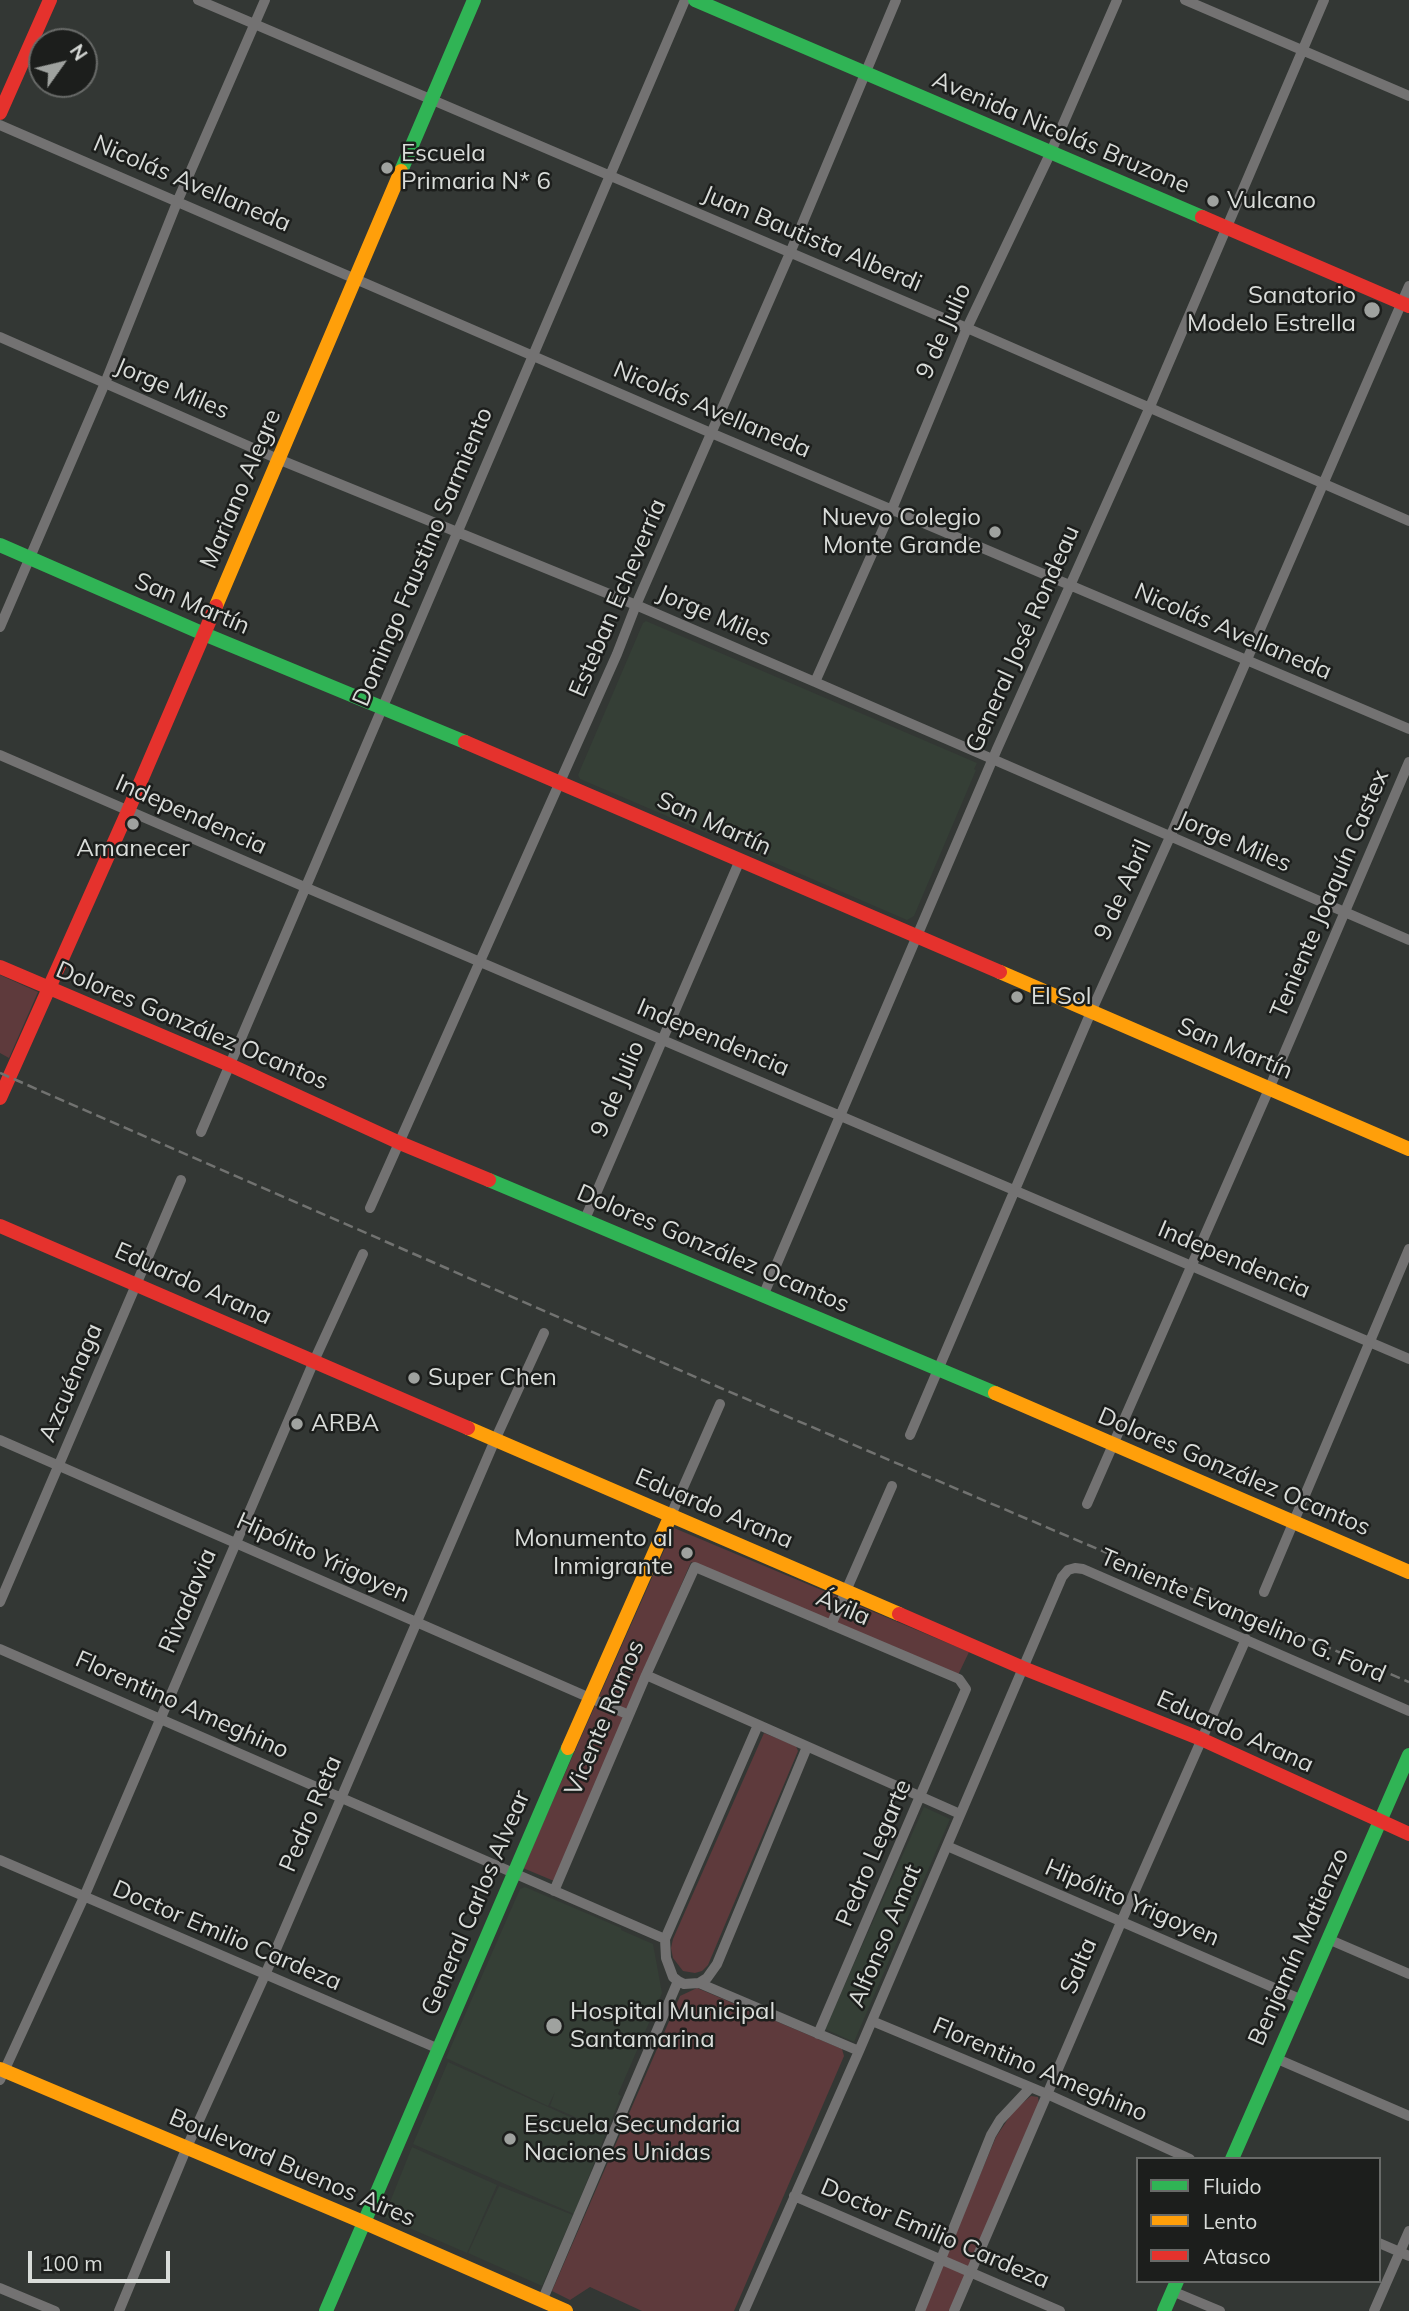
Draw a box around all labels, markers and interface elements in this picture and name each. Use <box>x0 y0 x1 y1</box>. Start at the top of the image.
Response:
north arrow <box>28 28 98 98</box>
text: N <box>65 40 93 65</box>
street label: Avenida Nicolás Bruzone <box>928 66 1194 200</box>
street label: Nicolás Avellaneda <box>89 129 295 239</box>
place label: Escuela Primaria N* 6 <box>401 140 551 196</box>
marker: Escuela Primaria N* 6 <box>379 160 395 176</box>
street label: Juan Bautista Alberdi <box>698 180 926 298</box>
place label: Vulcano <box>1227 187 1316 215</box>
marker: Vulcano <box>1205 193 1221 209</box>
street label: 9 de Julio <box>910 279 978 383</box>
place label: Sanatorio Modelo Estrella <box>1187 282 1356 338</box>
marker: Sanatorio Modelo Estrella <box>1362 300 1382 320</box>
street label: Jorge Miles <box>111 352 233 426</box>
street label: Nicolás Avellaneda <box>609 355 815 465</box>
street label: Domingo Faustino Sarmiento <box>347 403 499 711</box>
street label: Mariano Alegre <box>194 405 288 573</box>
street label: Esteban Echeverría <box>563 495 673 701</box>
place label: Nuevo Colegio Monte Grande <box>822 504 981 560</box>
street label: General José Rondeau <box>960 521 1086 757</box>
marker: Nuevo Colegio Monte Grande <box>987 524 1003 540</box>
street label: San Martín <box>130 567 254 641</box>
street label: Nicolás Avellaneda <box>1130 577 1336 687</box>
street label: Jorge Miles <box>653 579 775 653</box>
street label: Teniente Joaquín Castex <box>1265 766 1395 1022</box>
street label: Independencia <box>111 769 271 861</box>
street label: San Martín <box>652 786 776 862</box>
street label: Jorge Miles <box>1173 805 1295 879</box>
marker: Amanecer <box>125 816 141 832</box>
place label: Amanecer <box>76 835 190 863</box>
street label: 9 de Abril <box>1088 835 1158 945</box>
street label: Dolores González Ocantos <box>51 955 333 1097</box>
place label: El Sol <box>1031 983 1091 1011</box>
marker: El Sol <box>1009 989 1025 1005</box>
street label: Independencia <box>632 993 794 1083</box>
street label: San Martín <box>1173 1012 1297 1086</box>
street label: 9 de Julio <box>585 1037 651 1141</box>
street label: Dolores González Ocantos <box>572 1178 854 1320</box>
street label: Independencia <box>1153 1215 1315 1305</box>
street label: Eduardo Arana <box>110 1237 276 1331</box>
street label: Azcuénaga <box>33 1319 109 1447</box>
place label: Super Chen <box>428 1364 557 1392</box>
marker: Super Chen <box>406 1370 422 1386</box>
street label: Dolores González Ocantos <box>1093 1401 1375 1543</box>
place label: ARBA <box>311 1410 379 1438</box>
marker: ARBA <box>289 1416 305 1432</box>
street label: Eduardo Arana <box>631 1463 797 1555</box>
street label: Hipólito Yrigoyen <box>232 1507 414 1609</box>
place label: Monumento al Inmigrante <box>514 1525 673 1581</box>
street label: Teniente Evangelino G. Ford <box>1096 1543 1390 1689</box>
street label: Rivadavia <box>153 1544 223 1658</box>
marker: Monumento al Inmigrante <box>679 1545 695 1561</box>
street label: Ávila <box>812 1584 874 1632</box>
street label: Vicente Ramos <box>559 1636 651 1800</box>
street label: Florentino Ameghino <box>71 1645 293 1765</box>
street label: Eduardo Arana <box>1152 1685 1318 1779</box>
street label: Pedro Reta <box>274 1752 348 1876</box>
street label: Pedro Legarte <box>830 1775 918 1931</box>
street label: General Carlos Alvear <box>416 1786 536 2020</box>
street label: Benjamín Matienzo <box>1243 1844 1355 2050</box>
street label: Hipólito Yrigoyen <box>1040 1853 1224 1953</box>
street label: Alfonso Amat <box>842 1860 928 2012</box>
street label: Doctor Emilio Cardeza <box>108 1875 346 1997</box>
street label: Salta <box>1054 1934 1104 1998</box>
place label: Hospital Municipal Santamarina <box>570 1998 775 2054</box>
street label: Florentino Ameghino <box>928 2012 1152 2128</box>
marker: Hospital Municipal Santamarina <box>544 2016 564 2036</box>
street label: Boulevard Buenos Aires <box>165 2103 419 2233</box>
place label: Escuela Secundaria Naciones Unidas <box>524 2111 740 2167</box>
marker: Escuela Secundaria Naciones Unidas <box>502 2131 518 2147</box>
legend <box>1136 2157 1381 2283</box>
street label: Doctor Emilio Cardeza <box>816 2173 1054 2295</box>
text: Fluido <box>1203 2173 1262 2199</box>
text: Lento <box>1203 2208 1257 2234</box>
scale bar <box>32 2238 173 2282</box>
text: Atasco <box>1203 2243 1271 2269</box>
text: 100 m <box>41 2250 103 2276</box>

